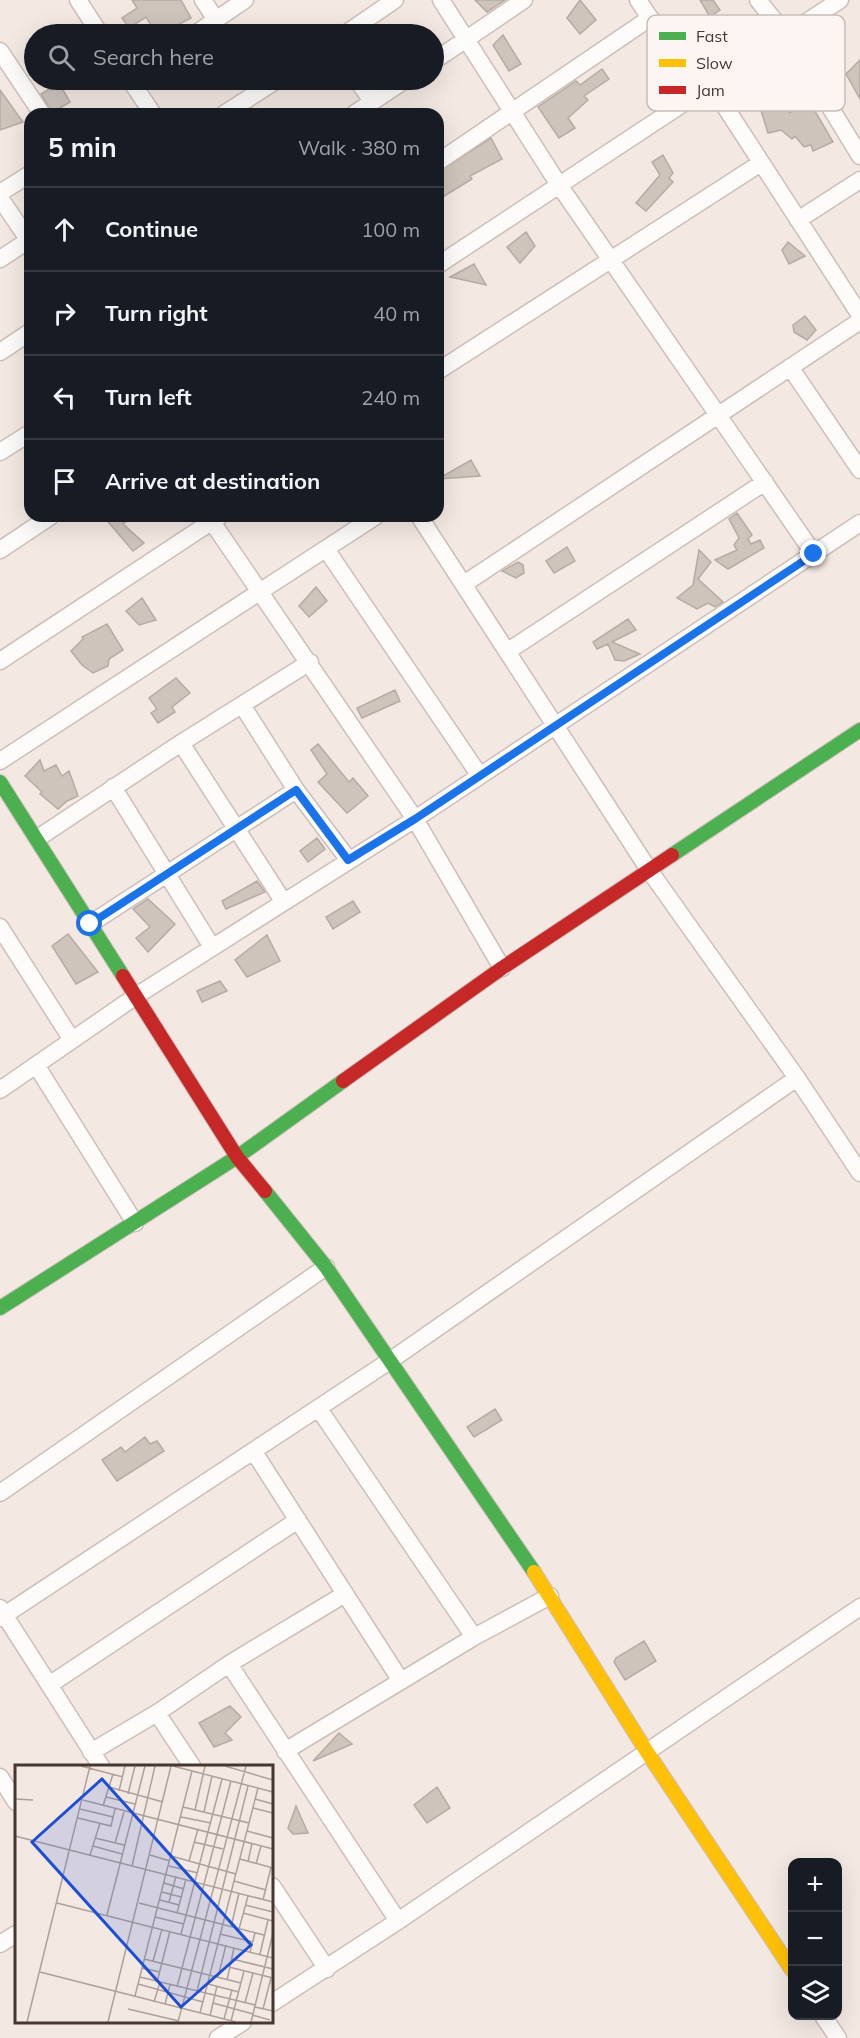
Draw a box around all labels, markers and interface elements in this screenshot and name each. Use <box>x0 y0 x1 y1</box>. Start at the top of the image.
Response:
legend <box>647 15 845 111</box>
search box <box>24 24 444 90</box>
text: Fast <box>696 26 728 46</box>
icon: search <box>45 41 78 74</box>
text: Search here <box>93 43 214 71</box>
text: Slow <box>696 53 733 73</box>
text: Jam <box>696 80 725 100</box>
text: 5 min <box>48 131 117 164</box>
text: Walk · 380 m <box>298 135 420 160</box>
icon: ahead <box>48 213 81 246</box>
text: Continue <box>105 215 198 243</box>
text: 100 m <box>361 217 420 242</box>
icon: right <box>48 297 81 330</box>
text: Turn right <box>105 299 208 327</box>
text: 40 m <box>373 301 420 326</box>
icon: left <box>48 381 81 414</box>
text: Turn left <box>105 383 192 411</box>
text: 240 m <box>361 385 420 410</box>
icon: arrive <box>48 465 81 498</box>
text: Arrive at destination <box>105 467 320 495</box>
route end <box>800 540 826 566</box>
route start <box>76 910 102 936</box>
inset map <box>15 1765 273 2023</box>
map controls <box>788 1858 842 2020</box>
button: + <box>788 1858 842 1912</box>
button: − <box>788 1912 842 1966</box>
button: layers <box>788 1966 842 2020</box>

